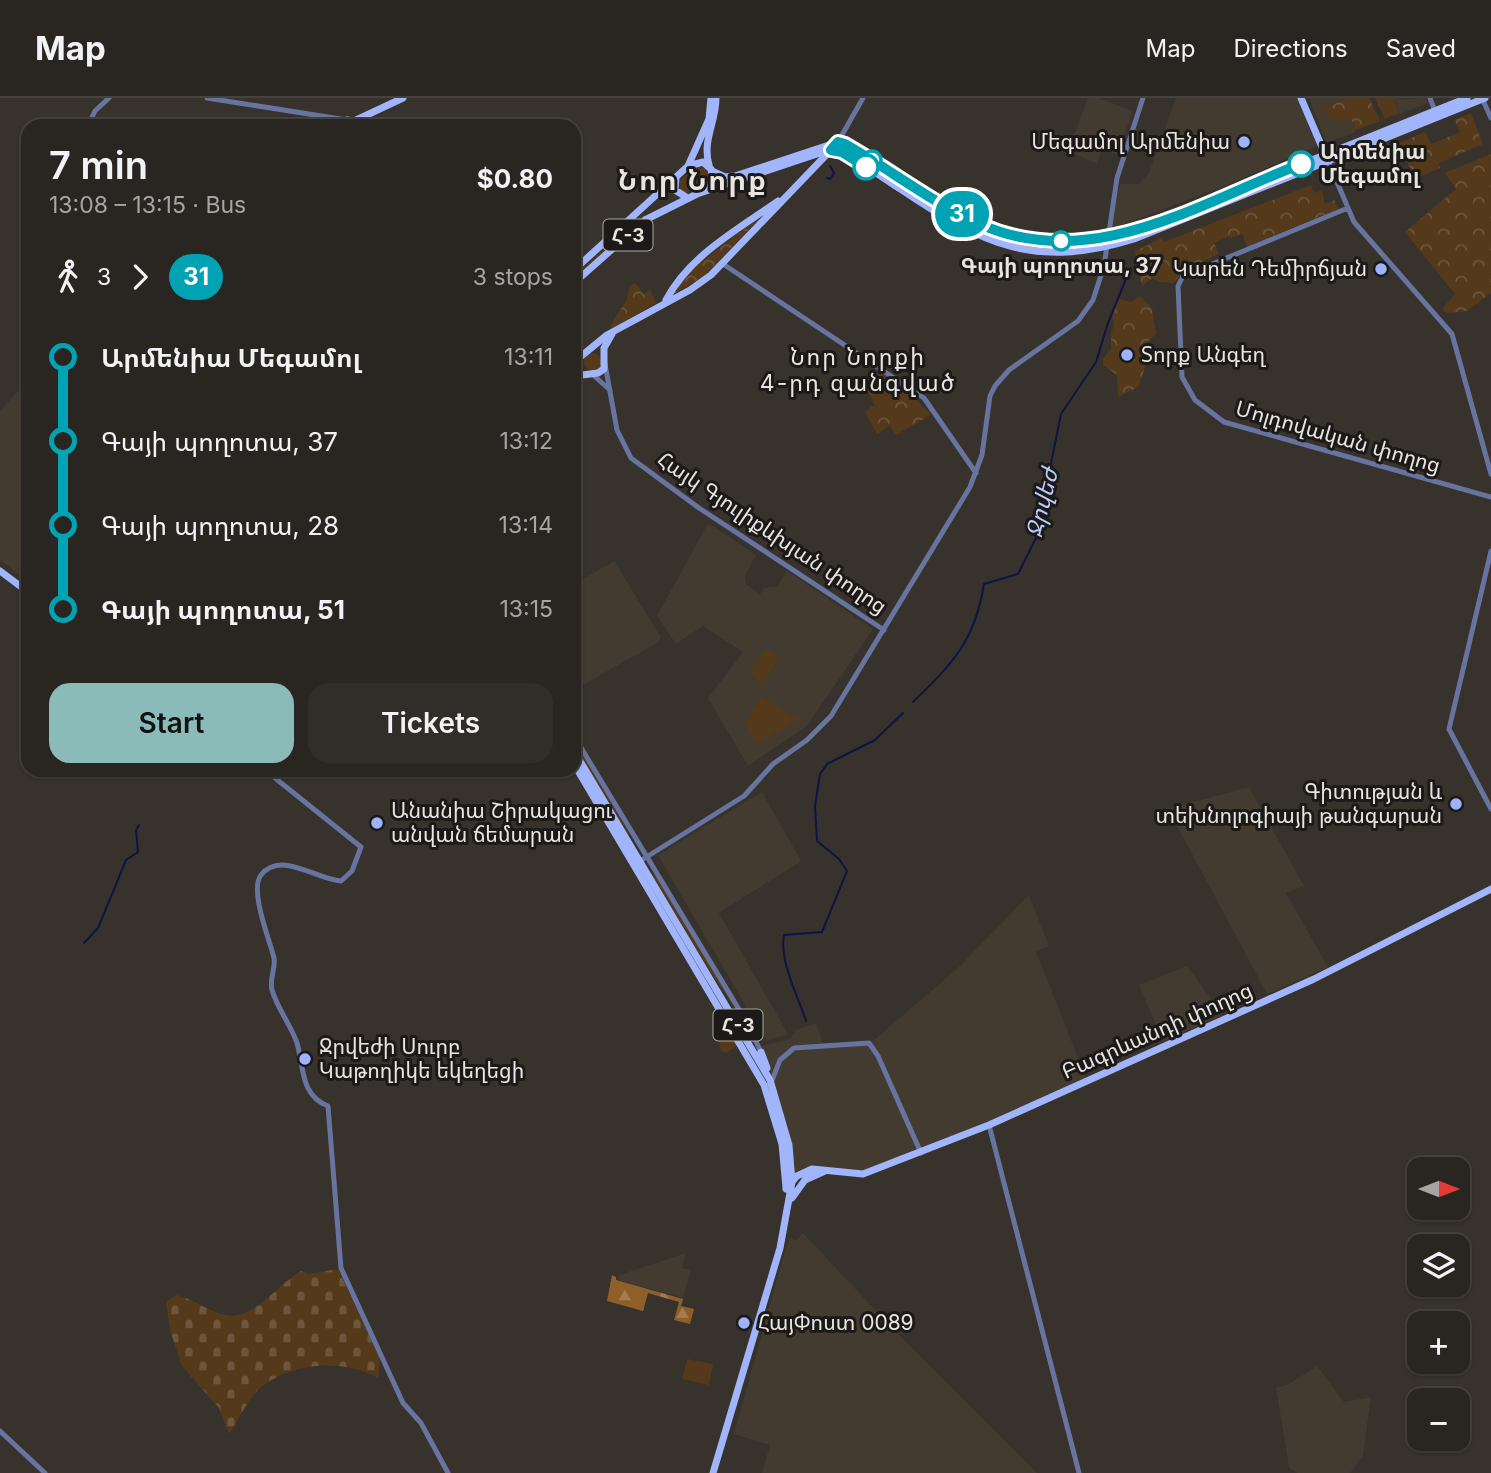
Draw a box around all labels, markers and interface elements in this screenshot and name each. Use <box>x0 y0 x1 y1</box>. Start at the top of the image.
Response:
text: Map <box>35 28 106 68</box>
text: Map <box>1146 34 1195 63</box>
text: Directions <box>1233 34 1348 63</box>
text: Saved <box>1386 34 1456 63</box>
place label: Մեգամոլ Արմենիա <box>1031 129 1230 154</box>
marker: Մեգամոլ Արմենիա <box>1236 134 1252 150</box>
place label: Արմենիա Մեգամոլ <box>1320 139 1425 188</box>
text: 7 min <box>49 142 148 188</box>
unlabelled marker <box>862 150 882 170</box>
marker: Արմենիա Մեգամոլ <box>1288 151 1314 177</box>
unlabelled marker <box>853 154 879 180</box>
text: $0.80 <box>477 163 553 194</box>
district label: Նոր Նորք <box>618 163 768 197</box>
text: 13:08 – 13:15 · Bus <box>49 191 246 219</box>
line badge: 31 <box>930 191 993 237</box>
text: 31 <box>949 199 975 228</box>
road number: Հ-3 <box>604 220 652 251</box>
marker: Գայի պողոտա, 37 <box>1051 231 1071 251</box>
place label: Գայի պողոտա, 37 <box>961 253 1161 278</box>
place label: Կարեն Դեմիրճյան <box>1173 256 1367 281</box>
icon: walk <box>49 258 87 296</box>
icon: forward <box>121 258 159 296</box>
marker: Կարեն Դեմիրճյան <box>1373 261 1389 277</box>
text: 31 <box>183 262 209 291</box>
text: 3 <box>97 263 111 291</box>
text: 3 stops <box>473 263 553 291</box>
text: Արմենիա Մեգամոլ <box>101 342 361 373</box>
place label: Տորք Անգեղ <box>1141 342 1266 367</box>
text: 13:11 <box>504 343 553 371</box>
district label: Նոր Նորքի 4-րդ զանգված <box>760 343 956 397</box>
marker: Տորք Անգեղ <box>1119 347 1135 363</box>
street label: Մոլդովական փողոց <box>1233 395 1443 478</box>
text: Գայի պողոտա, 37 <box>101 426 338 457</box>
text: 13:12 <box>499 427 553 455</box>
street label: Հայկ Գյուլիքևխյան փողոց <box>653 446 892 619</box>
water label: Ջրվեժ <box>1020 463 1065 540</box>
text: Գայի պողոտա, 28 <box>101 510 339 541</box>
text: 13:14 <box>499 511 553 539</box>
text: Գայի պողոտա, 51 <box>101 594 345 625</box>
text: 13:15 <box>499 595 553 623</box>
button: Start <box>49 683 294 763</box>
button: Tickets <box>308 683 553 763</box>
place label: Գիտության և տեխնոլոգիայի թանգարան <box>1156 779 1443 828</box>
marker: Գիտության և տեխնոլոգիայի թանգարան <box>1448 796 1464 812</box>
place label: Անանիա Շիրակացու անվան ճեմարան <box>391 798 612 847</box>
marker: Անանիա Շիրակացու անվան ճեմարան <box>369 815 385 831</box>
street label: Բագրևանդի փողոց <box>1058 977 1256 1084</box>
road number: Հ-3 <box>714 1009 762 1040</box>
place label: Ջրվեժի Սուրբ Կաթողիկե եկեղեցի <box>319 1034 524 1083</box>
marker: Ջրվեժի Սուրբ Կաթողիկե եկեղեցի <box>297 1051 313 1067</box>
north arrow <box>1407 1157 1470 1220</box>
map controls <box>1407 1157 1470 1451</box>
button: layers <box>1407 1234 1470 1297</box>
place label: ՀայՓոստ 0089 <box>758 1310 914 1335</box>
button: + <box>1407 1311 1470 1374</box>
marker: ՀայՓոստ 0089 <box>736 1315 752 1331</box>
button: − <box>1407 1388 1470 1451</box>

